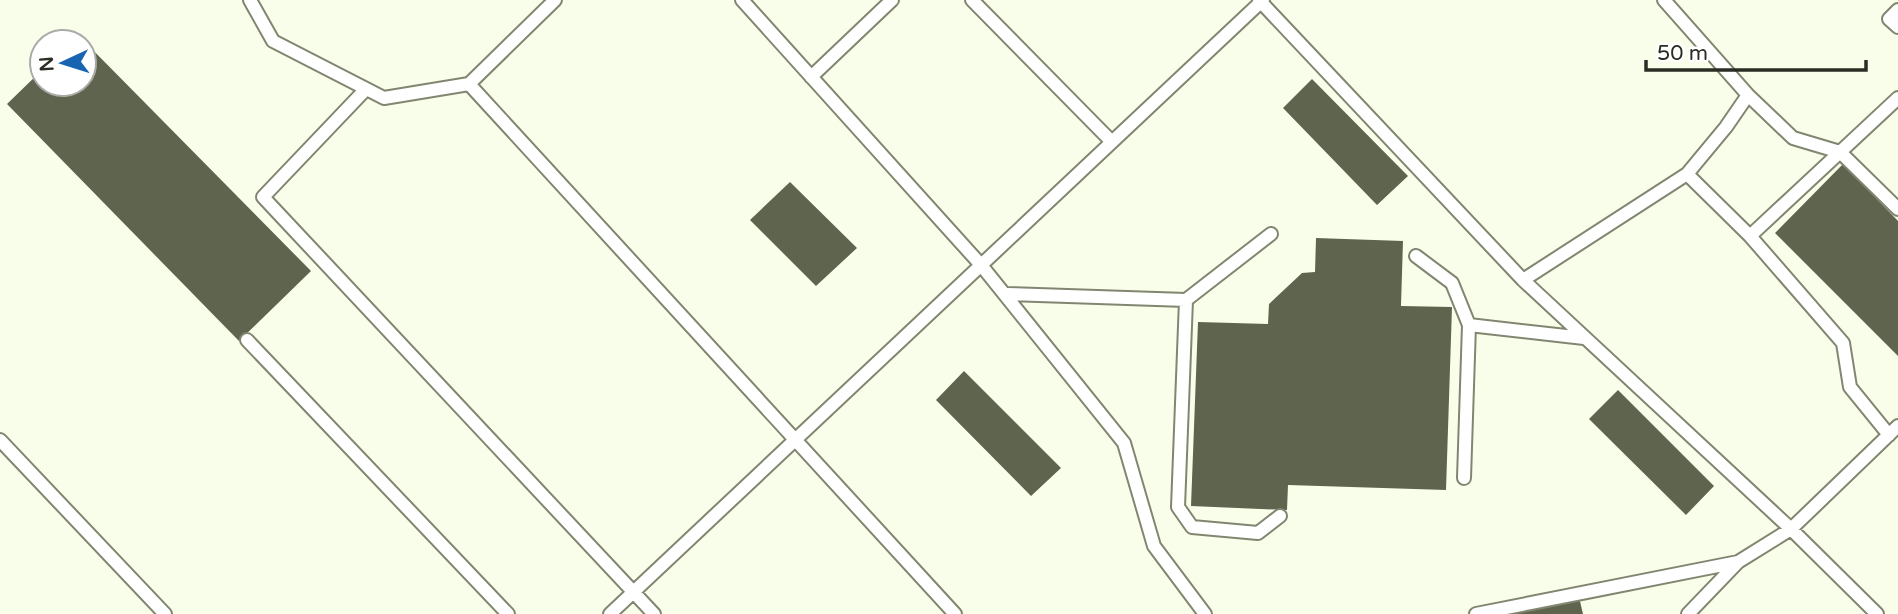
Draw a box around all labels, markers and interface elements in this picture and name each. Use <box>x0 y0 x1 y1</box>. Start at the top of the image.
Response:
north arrow <box>28 28 98 98</box>
scale bar <box>1646 28 1867 72</box>
text: 50 m <box>1657 41 1708 66</box>
text: N <box>36 56 59 72</box>

